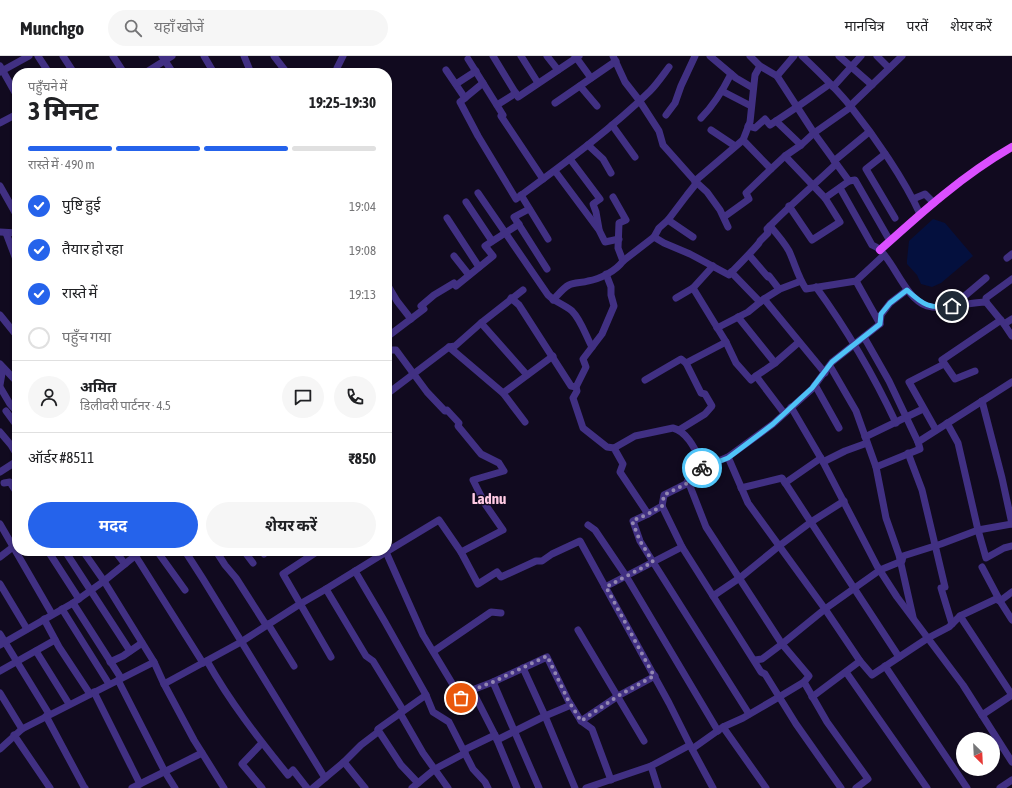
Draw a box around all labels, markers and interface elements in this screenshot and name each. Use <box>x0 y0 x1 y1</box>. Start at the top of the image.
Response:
search box <box>108 10 388 46</box>
text: Munchgo <box>20 17 84 39</box>
icon: search <box>122 17 144 39</box>
text: यहाँ खोजें <box>154 18 204 35</box>
text: मानचित्र <box>845 18 885 34</box>
text: परतें <box>907 18 928 34</box>
text: शेयर करें <box>950 18 992 34</box>
text: पहुँचने में <box>28 79 67 94</box>
text: 19:25–19:30 <box>309 94 376 111</box>
text: 3 मिनट <box>28 96 98 126</box>
text: रास्ते में · 490 m <box>28 157 95 172</box>
icon: check <box>28 195 50 217</box>
text: पुष्टि हुई <box>62 196 101 213</box>
text: 19:04 <box>349 199 376 214</box>
icon: check <box>28 239 50 261</box>
text: तैयार हो रहा <box>62 240 123 257</box>
text: 19:08 <box>349 243 376 258</box>
icon: check <box>28 283 50 305</box>
text: रास्ते में <box>62 284 97 301</box>
text: 19:13 <box>349 287 376 302</box>
pin <box>935 289 969 323</box>
icon: home <box>941 295 963 317</box>
text: पहुँच गया <box>62 328 111 345</box>
button: person <box>28 376 70 418</box>
button: chat <box>282 376 324 418</box>
button: phone <box>334 376 376 418</box>
text: अमित <box>80 378 116 395</box>
text: डिलीवरी पार्टनर · 4.5 <box>80 398 171 413</box>
courier <box>682 448 722 488</box>
text: ऑर्डर #8511 <box>28 449 94 466</box>
text: ₹850 <box>348 450 376 467</box>
icon: bike <box>691 457 713 479</box>
district label: Ladnu <box>472 490 506 507</box>
button: मदद <box>28 502 198 548</box>
button: शेयर करें <box>206 502 376 548</box>
pin <box>444 681 478 715</box>
icon: bag <box>450 687 472 709</box>
north arrow <box>956 732 1000 776</box>
map controls <box>956 732 1000 776</box>

